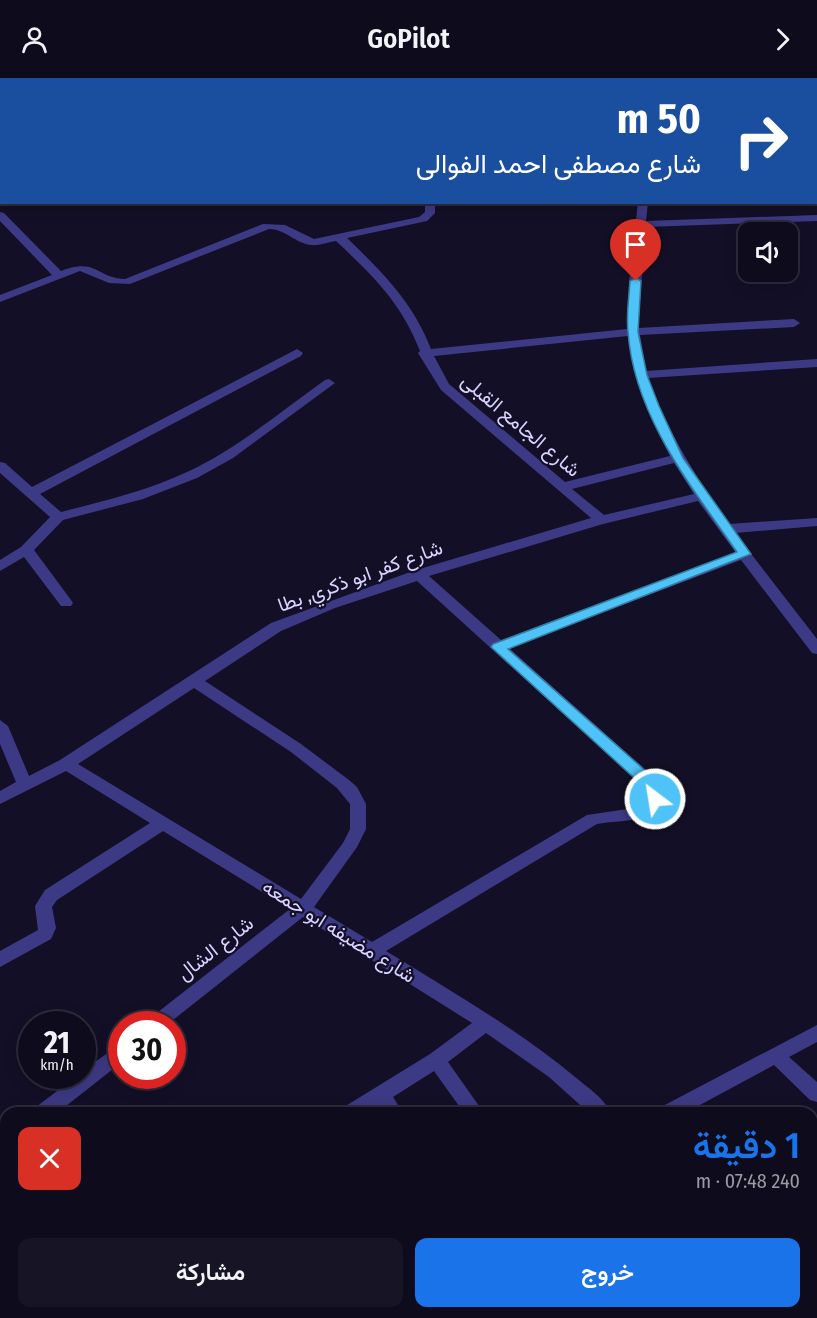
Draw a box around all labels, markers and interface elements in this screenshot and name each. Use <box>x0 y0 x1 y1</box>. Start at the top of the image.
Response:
icon: person <box>18 23 51 56</box>
text: GoPilot <box>367 23 450 55</box>
icon: forward <box>766 23 799 56</box>
text: 50 m <box>617 94 701 144</box>
icon: right <box>722 102 800 180</box>
text: شارع مصطفى احمد الفوالى <box>416 148 701 180</box>
pin <box>610 219 661 281</box>
map controls <box>738 222 798 282</box>
button: sound <box>738 222 798 282</box>
icon: arrive <box>619 228 652 261</box>
street label: شارع الجامع القبلى <box>455 368 585 483</box>
street label: شارع كفر ابو ذكري, بطا <box>274 535 448 622</box>
position arrow <box>623 767 687 831</box>
street label: شارع مضيفه ابو جمعه <box>257 874 420 989</box>
street label: شارع الشال <box>172 911 259 987</box>
speed limit sign: 30 <box>108 1011 186 1089</box>
text: 21 <box>44 1025 70 1061</box>
text: km/h <box>40 1056 74 1074</box>
text: 1 دقيقة <box>693 1124 800 1168</box>
button: close <box>18 1127 81 1190</box>
text: 240 m · 07:48 <box>696 1169 800 1193</box>
button: مشاركة <box>18 1238 403 1307</box>
button: خروج <box>415 1238 800 1307</box>

